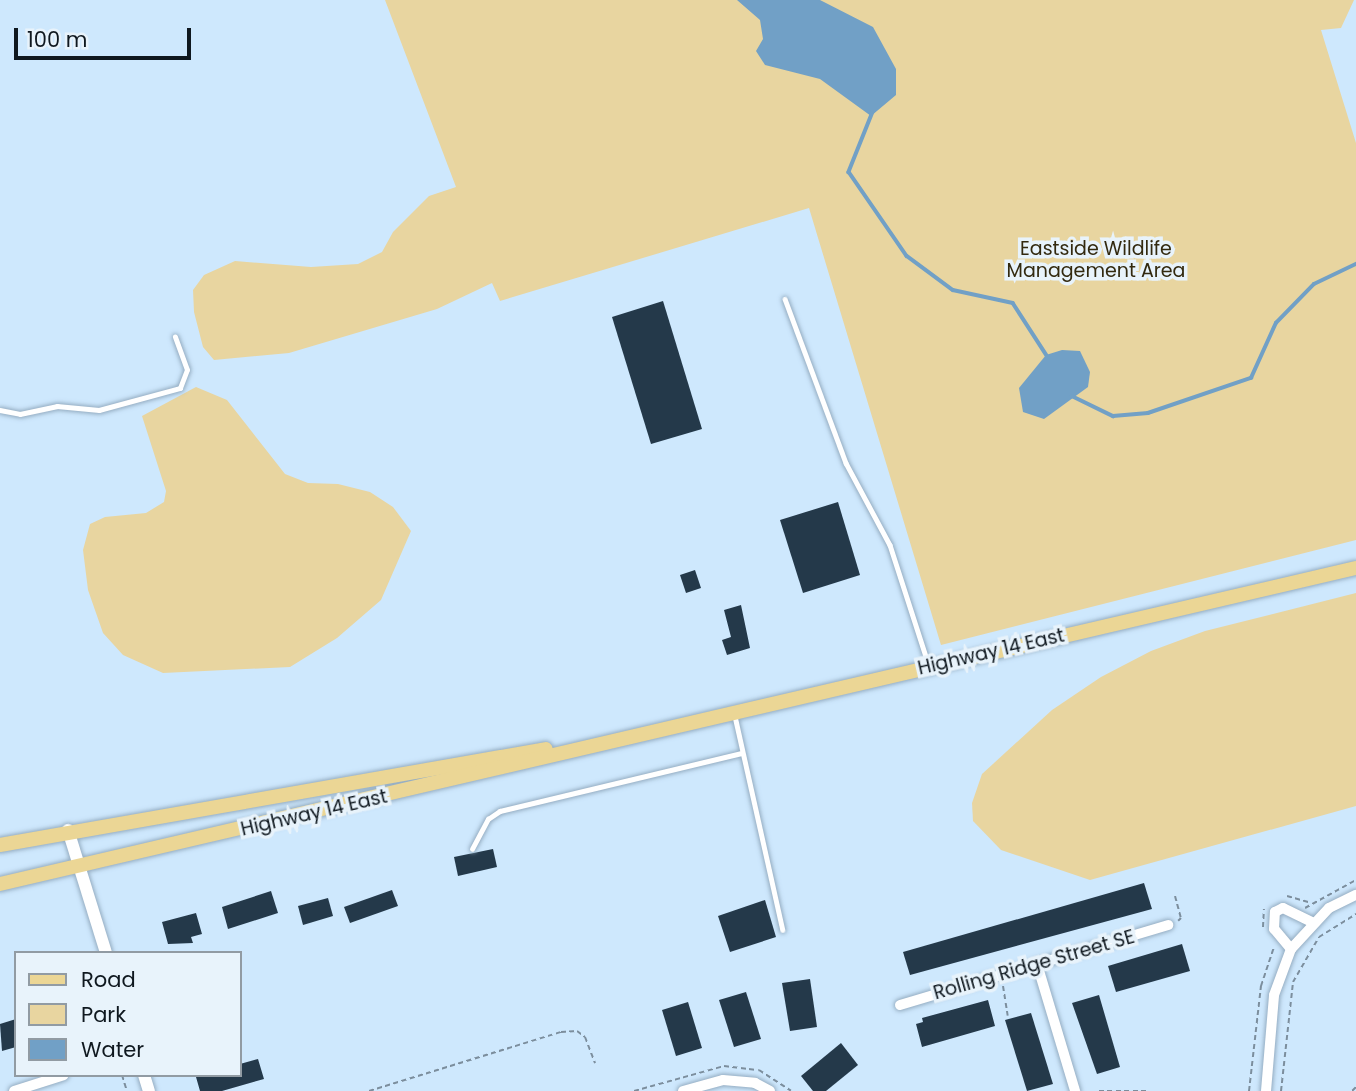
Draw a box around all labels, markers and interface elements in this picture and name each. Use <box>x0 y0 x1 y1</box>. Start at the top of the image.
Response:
scale bar <box>18 14 194 58</box>
text: 100 m <box>27 25 87 54</box>
park label: Eastside Wildlife Management Area <box>1007 238 1185 282</box>
street label: Highway 14 East <box>916 624 1066 680</box>
street label: Highway 14 East <box>239 785 389 841</box>
street label: Rolling Ridge Street SE <box>931 925 1137 1005</box>
legend <box>14 951 242 1077</box>
text: Road <box>81 965 136 994</box>
text: Park <box>81 1000 126 1029</box>
text: Water <box>81 1035 144 1064</box>

